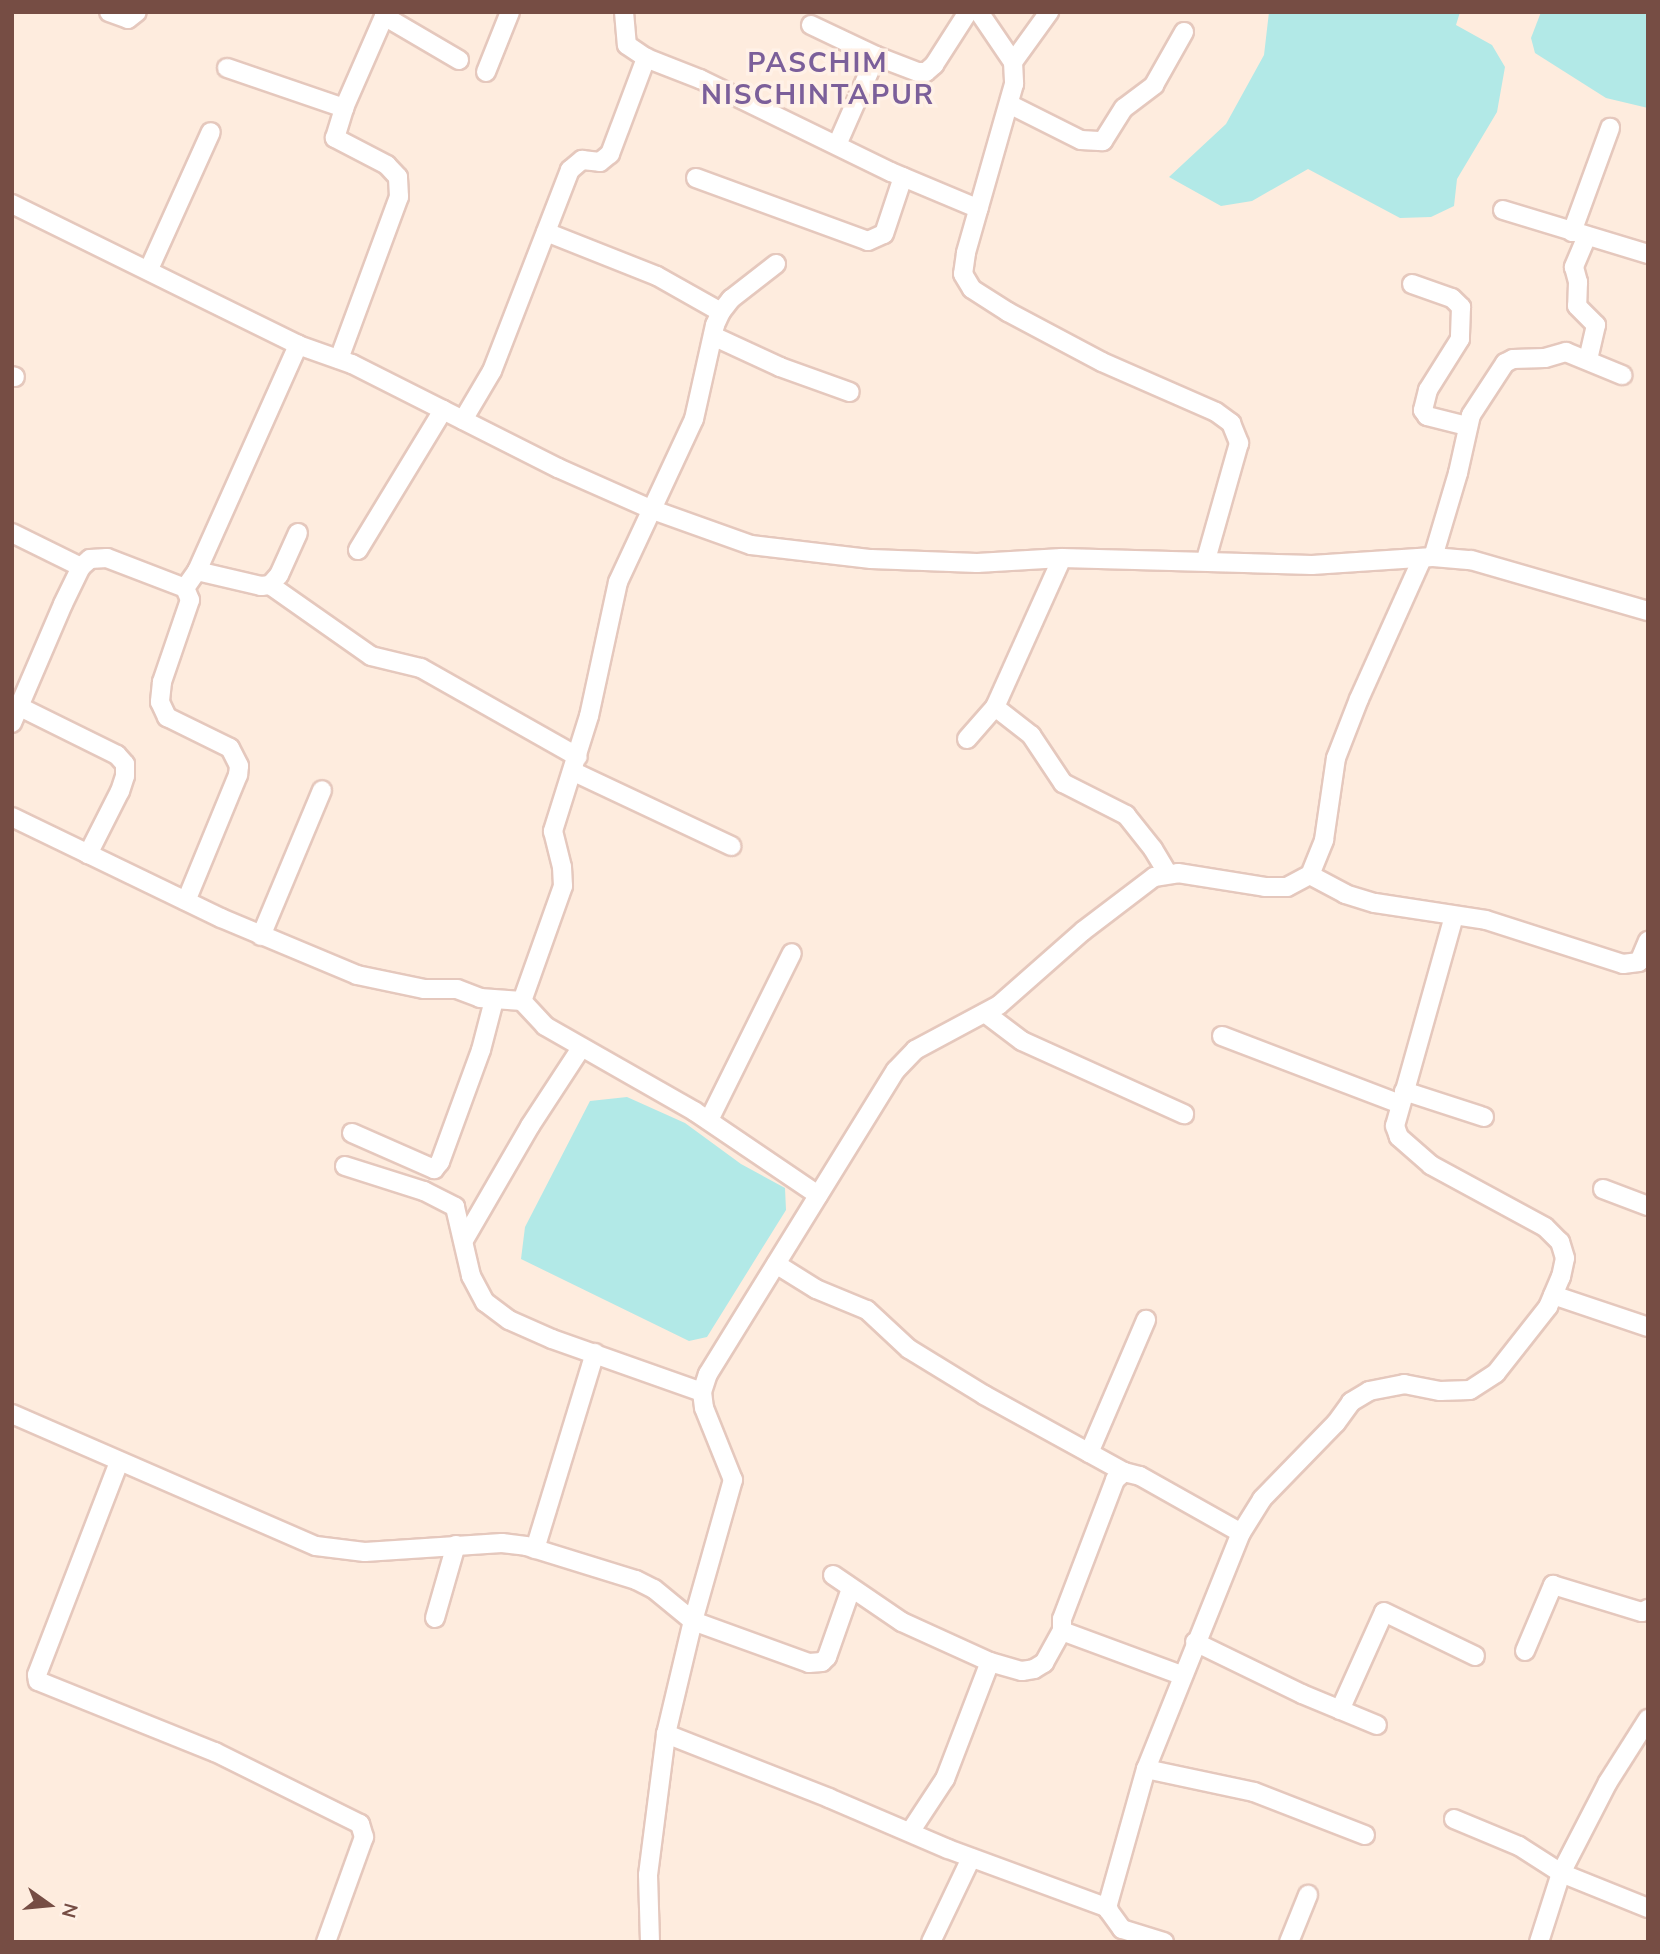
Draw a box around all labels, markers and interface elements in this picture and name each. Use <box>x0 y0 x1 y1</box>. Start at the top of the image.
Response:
district label: PASCHIM NISCHINTAPUR <box>702 46 934 112</box>
north arrow <box>14 1870 84 1940</box>
text: N <box>55 1900 84 1921</box>

